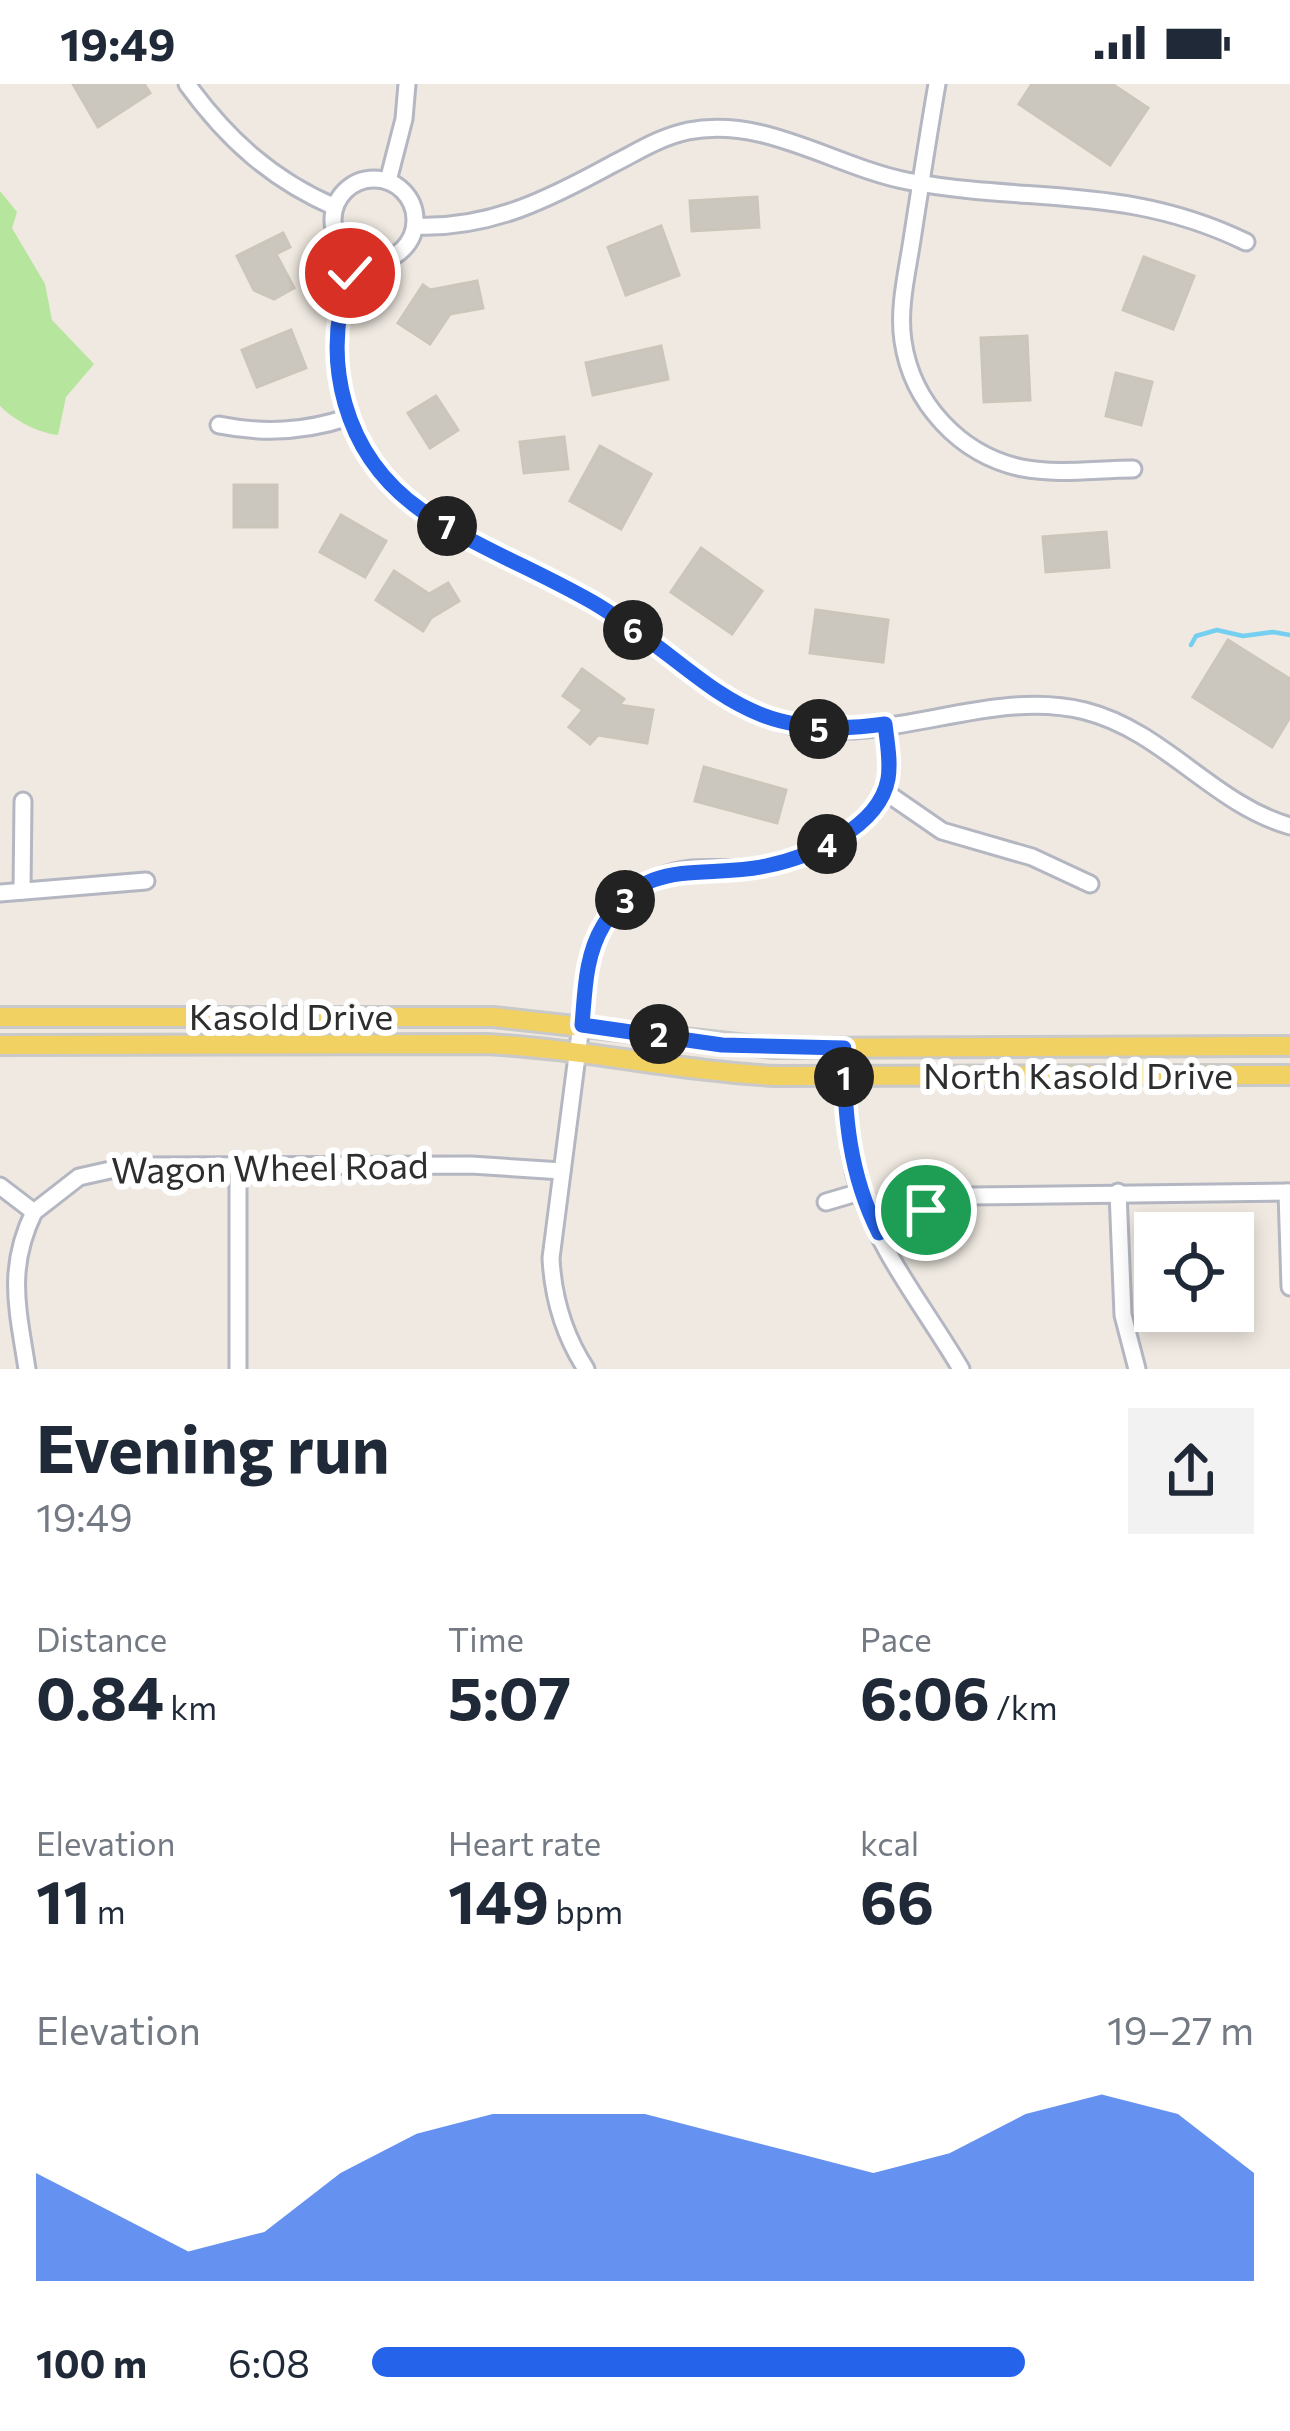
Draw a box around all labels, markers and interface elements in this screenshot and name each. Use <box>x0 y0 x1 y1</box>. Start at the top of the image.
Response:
text: 19:49 <box>60 15 175 70</box>
pin <box>299 222 401 324</box>
icon: check <box>317 240 383 306</box>
pin: 7 <box>417 496 477 556</box>
text: 7 <box>438 505 456 546</box>
pin: 6 <box>603 600 663 660</box>
text: 6 <box>623 609 643 650</box>
pin: 5 <box>789 699 849 759</box>
text: 5 <box>809 708 829 749</box>
pin: 4 <box>797 814 857 874</box>
text: 4 <box>817 823 837 864</box>
pin: 3 <box>595 870 655 930</box>
text: 3 <box>615 879 635 920</box>
street label: Kasold Drive <box>189 993 393 1037</box>
pin: 2 <box>629 1004 689 1064</box>
text: 2 <box>650 1013 668 1054</box>
pin: 1 <box>814 1047 874 1107</box>
street label: North Kasold Drive <box>923 1052 1233 1096</box>
text: 1 <box>837 1056 851 1097</box>
street label: Wagon Wheel Road <box>111 1141 429 1191</box>
pin <box>875 1159 977 1261</box>
icon: arrive <box>893 1177 959 1243</box>
map controls <box>1134 1212 1254 1332</box>
button: locate <box>1134 1212 1254 1332</box>
text: Evening run <box>36 1406 390 1487</box>
button: share <box>1128 1408 1254 1534</box>
text: 19:49 <box>36 1492 133 1540</box>
text: Distance <box>36 1618 167 1659</box>
text: Time <box>448 1618 524 1659</box>
text: Pace <box>860 1618 932 1659</box>
text: 0.84 <box>36 1659 164 1732</box>
text: 5:07 <box>448 1659 571 1732</box>
text: 6:06 <box>860 1659 990 1732</box>
text: km <box>164 1686 217 1727</box>
text: /km <box>990 1686 1057 1727</box>
text: Elevation <box>36 1822 175 1863</box>
text: Heart rate <box>448 1822 601 1863</box>
text: kcal <box>860 1822 919 1863</box>
text: 11 <box>36 1863 90 1936</box>
text: 149 <box>448 1863 549 1936</box>
text: 66 <box>860 1863 934 1936</box>
text: m <box>90 1890 125 1931</box>
text: bpm <box>549 1890 623 1931</box>
text: Elevation <box>36 2005 201 2053</box>
text: 19–27 m <box>1107 2005 1254 2053</box>
text: 100 m <box>36 2338 147 2386</box>
text: 6:08 <box>228 2338 310 2386</box>

